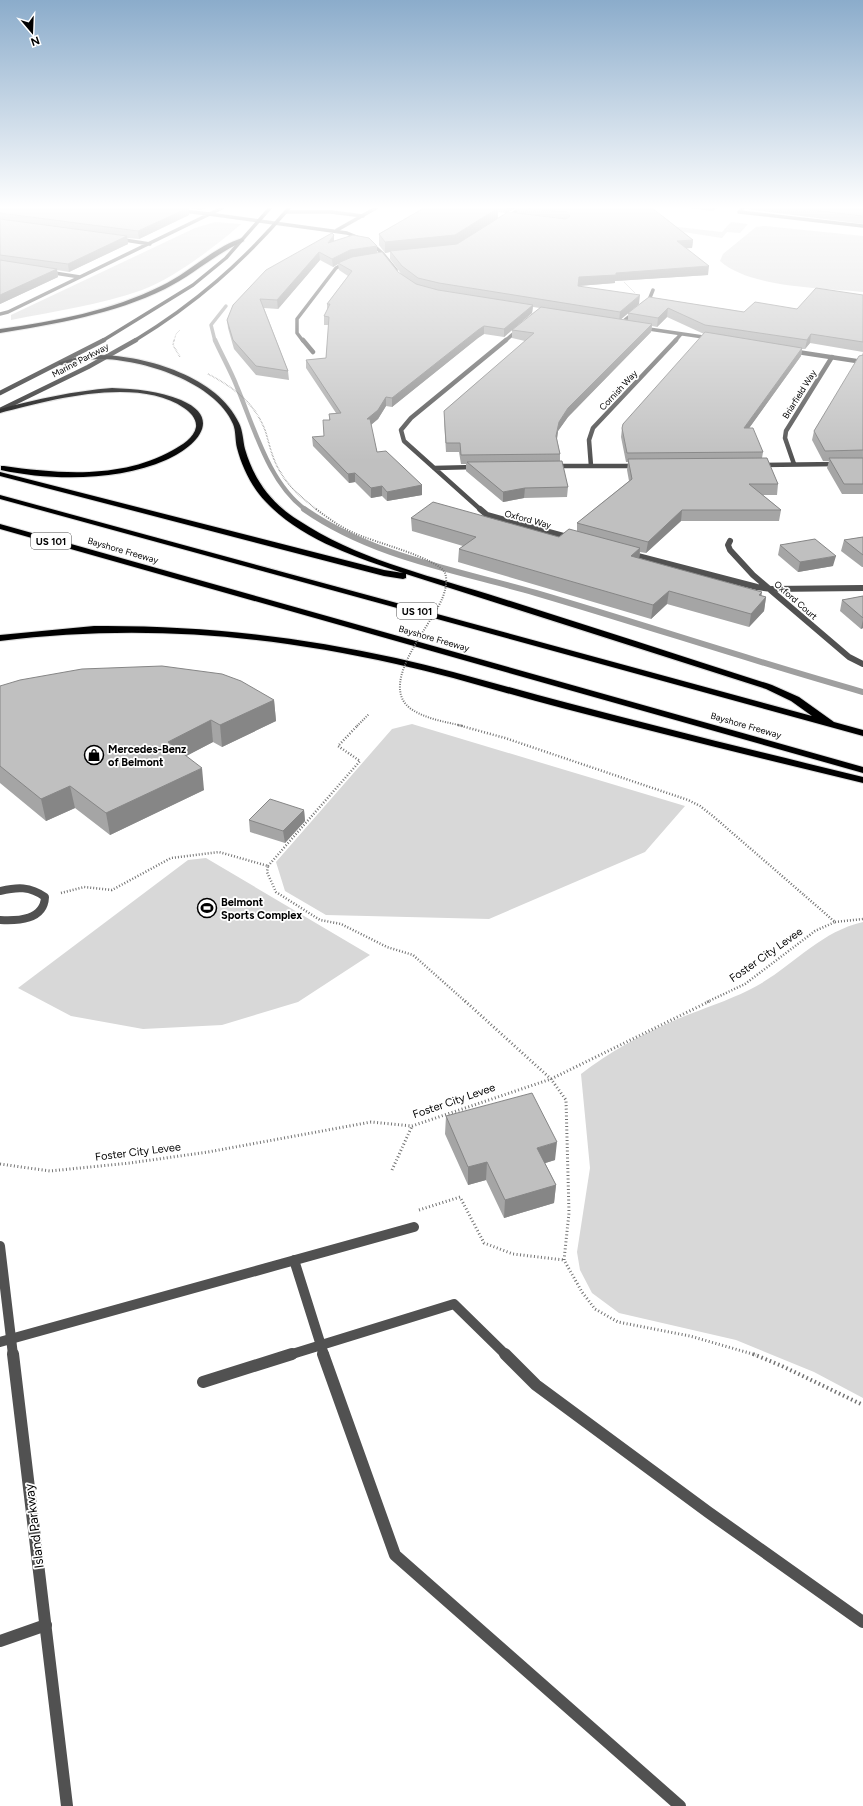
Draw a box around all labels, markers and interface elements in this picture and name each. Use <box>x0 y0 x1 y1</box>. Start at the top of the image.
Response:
north arrow <box>12 12 52 52</box>
text: N <box>29 33 41 49</box>
street label: Marine Parkway <box>50 340 111 380</box>
street label: Cornish Way <box>597 367 640 412</box>
street label: Briarfield Way <box>780 367 819 420</box>
street label: Oxford Way <box>503 507 553 531</box>
road number: US 101 <box>31 533 71 549</box>
street label: Bayshore Freeway <box>86 535 160 565</box>
street label: Oxford Court <box>772 578 820 622</box>
road number: US 101 <box>397 603 437 619</box>
street label: Bayshore Freeway <box>397 623 471 653</box>
street label: Bayshore Freeway <box>709 710 783 740</box>
place label: Mercedes-Benz of Belmont <box>108 743 186 769</box>
shop icon: Mercedes-Benz of Belmont <box>83 744 105 766</box>
place label: Belmont Sports Complex <box>221 896 302 922</box>
sports icon: Belmont Sports Complex <box>196 897 218 919</box>
street label: Foster City Levee <box>727 925 805 985</box>
street label: Foster City Levee <box>411 1081 497 1121</box>
street label: Foster City Levee <box>94 1140 182 1164</box>
street label: Island Parkway <box>21 1483 47 1569</box>

